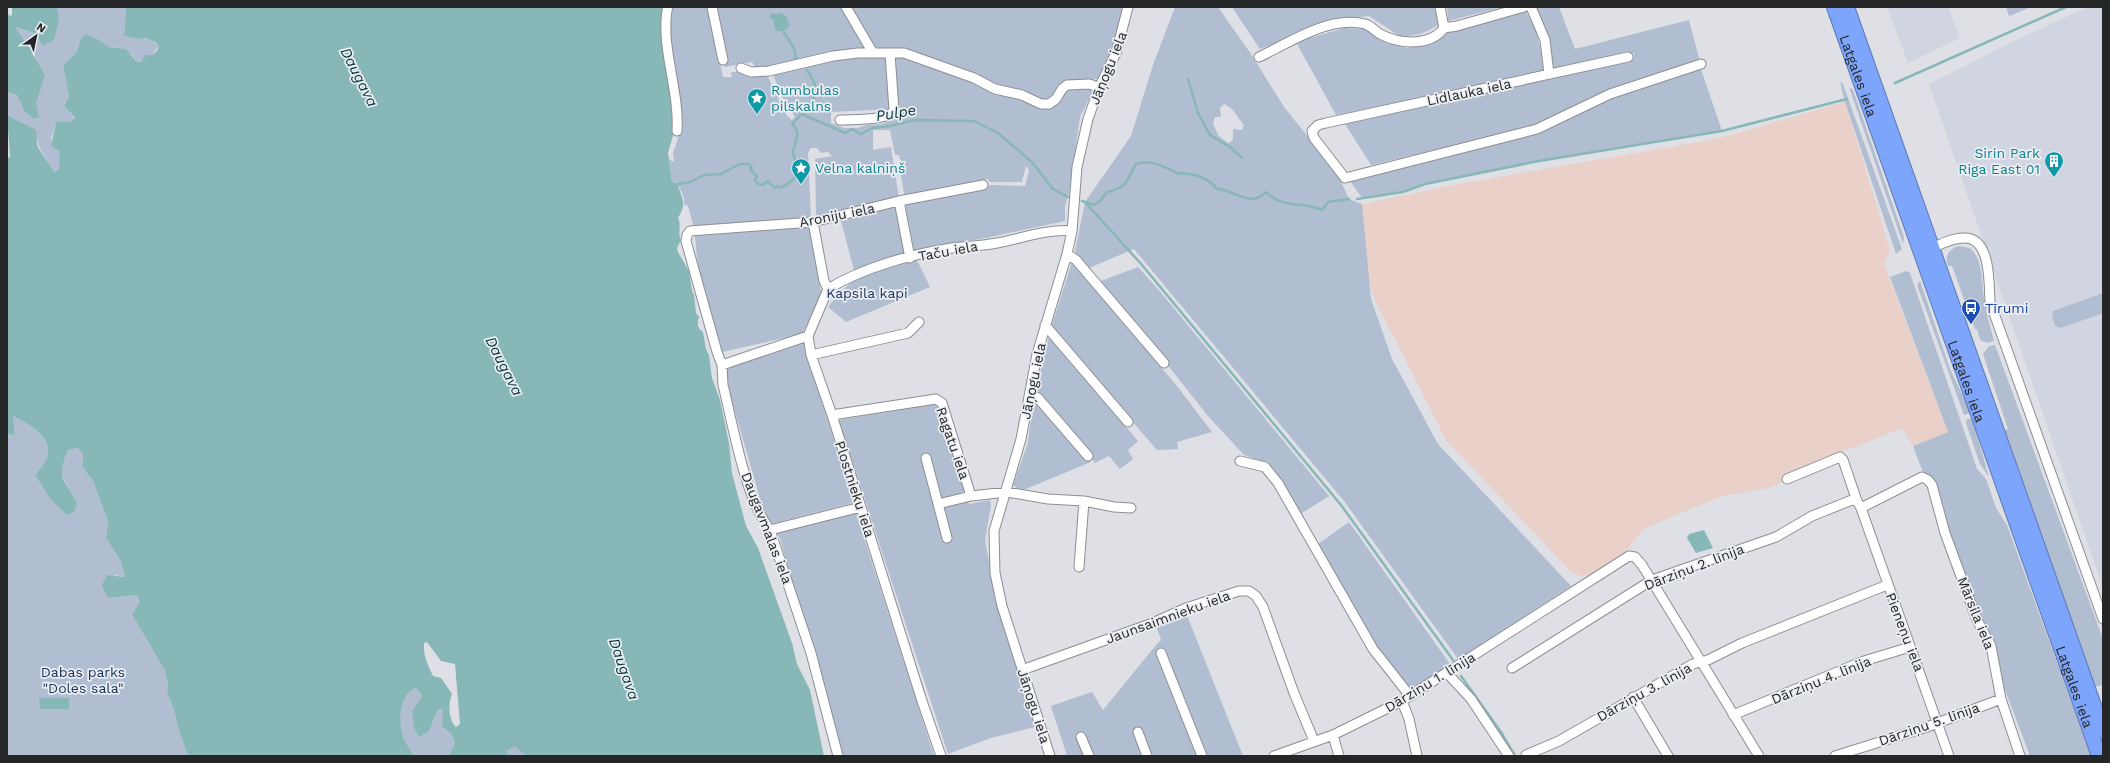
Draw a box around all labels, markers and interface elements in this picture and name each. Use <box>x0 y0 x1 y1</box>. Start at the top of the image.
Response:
north arrow <box>16 16 56 56</box>
text: N <box>34 20 48 36</box>
street label: Jāņogu iela <box>1086 29 1131 107</box>
street label: Latgales iela <box>1836 33 1880 119</box>
water label: Daugava <box>336 44 382 110</box>
street label: Lidlauka iela <box>1425 75 1513 109</box>
place label: Rumbulas pilskalns <box>771 82 839 114</box>
place icon: Rumbulas pilskalns <box>746 87 768 115</box>
water label: Pulpe <box>875 101 917 125</box>
place label: Sirin Park Riga East 01 <box>1958 145 2040 177</box>
building icon: Sirin Park Riga East 01 <box>2043 150 2065 178</box>
place icon: Velna kalniņš <box>790 157 812 185</box>
place label: Velna kalniņš <box>815 160 905 177</box>
street label: Aroniju iela <box>798 200 876 230</box>
street label: Taču iela <box>917 238 979 264</box>
park label: Kapsila kapi <box>826 285 908 301</box>
bus stop icon: Tīrumi <box>1960 297 1982 325</box>
place label: Tīrumi <box>1985 300 2028 316</box>
water label: Daugava <box>481 333 527 399</box>
street label: Latgales iela <box>1945 338 1988 424</box>
street label: Jāņogu iela <box>1017 341 1050 421</box>
street label: Ragatu iela <box>933 405 973 481</box>
street label: Plostnieku iela <box>832 439 878 539</box>
street label: Daugavmalas iela <box>738 470 796 586</box>
street label: Dārziņu 2. līnija <box>1642 541 1747 594</box>
street label: Mārsila iela <box>1954 574 1998 652</box>
street label: Jaunsaimnieku iela <box>1104 587 1232 647</box>
street label: Pieneņu iela <box>1882 590 1927 674</box>
water label: Daugava <box>605 636 643 702</box>
street label: Latgales iela <box>2053 644 2096 730</box>
street label: Dārziņu 1. līnija <box>1382 649 1479 716</box>
street label: Dārziņu 4. līnija <box>1769 653 1874 708</box>
street label: Dārziņu 3. līnija <box>1594 659 1695 725</box>
park label: Dabas parks "Doles sala" <box>41 664 125 696</box>
street label: Jāņogu iela <box>1013 667 1054 746</box>
street label: Dārziņu 5. līnija <box>1876 699 1982 750</box>

